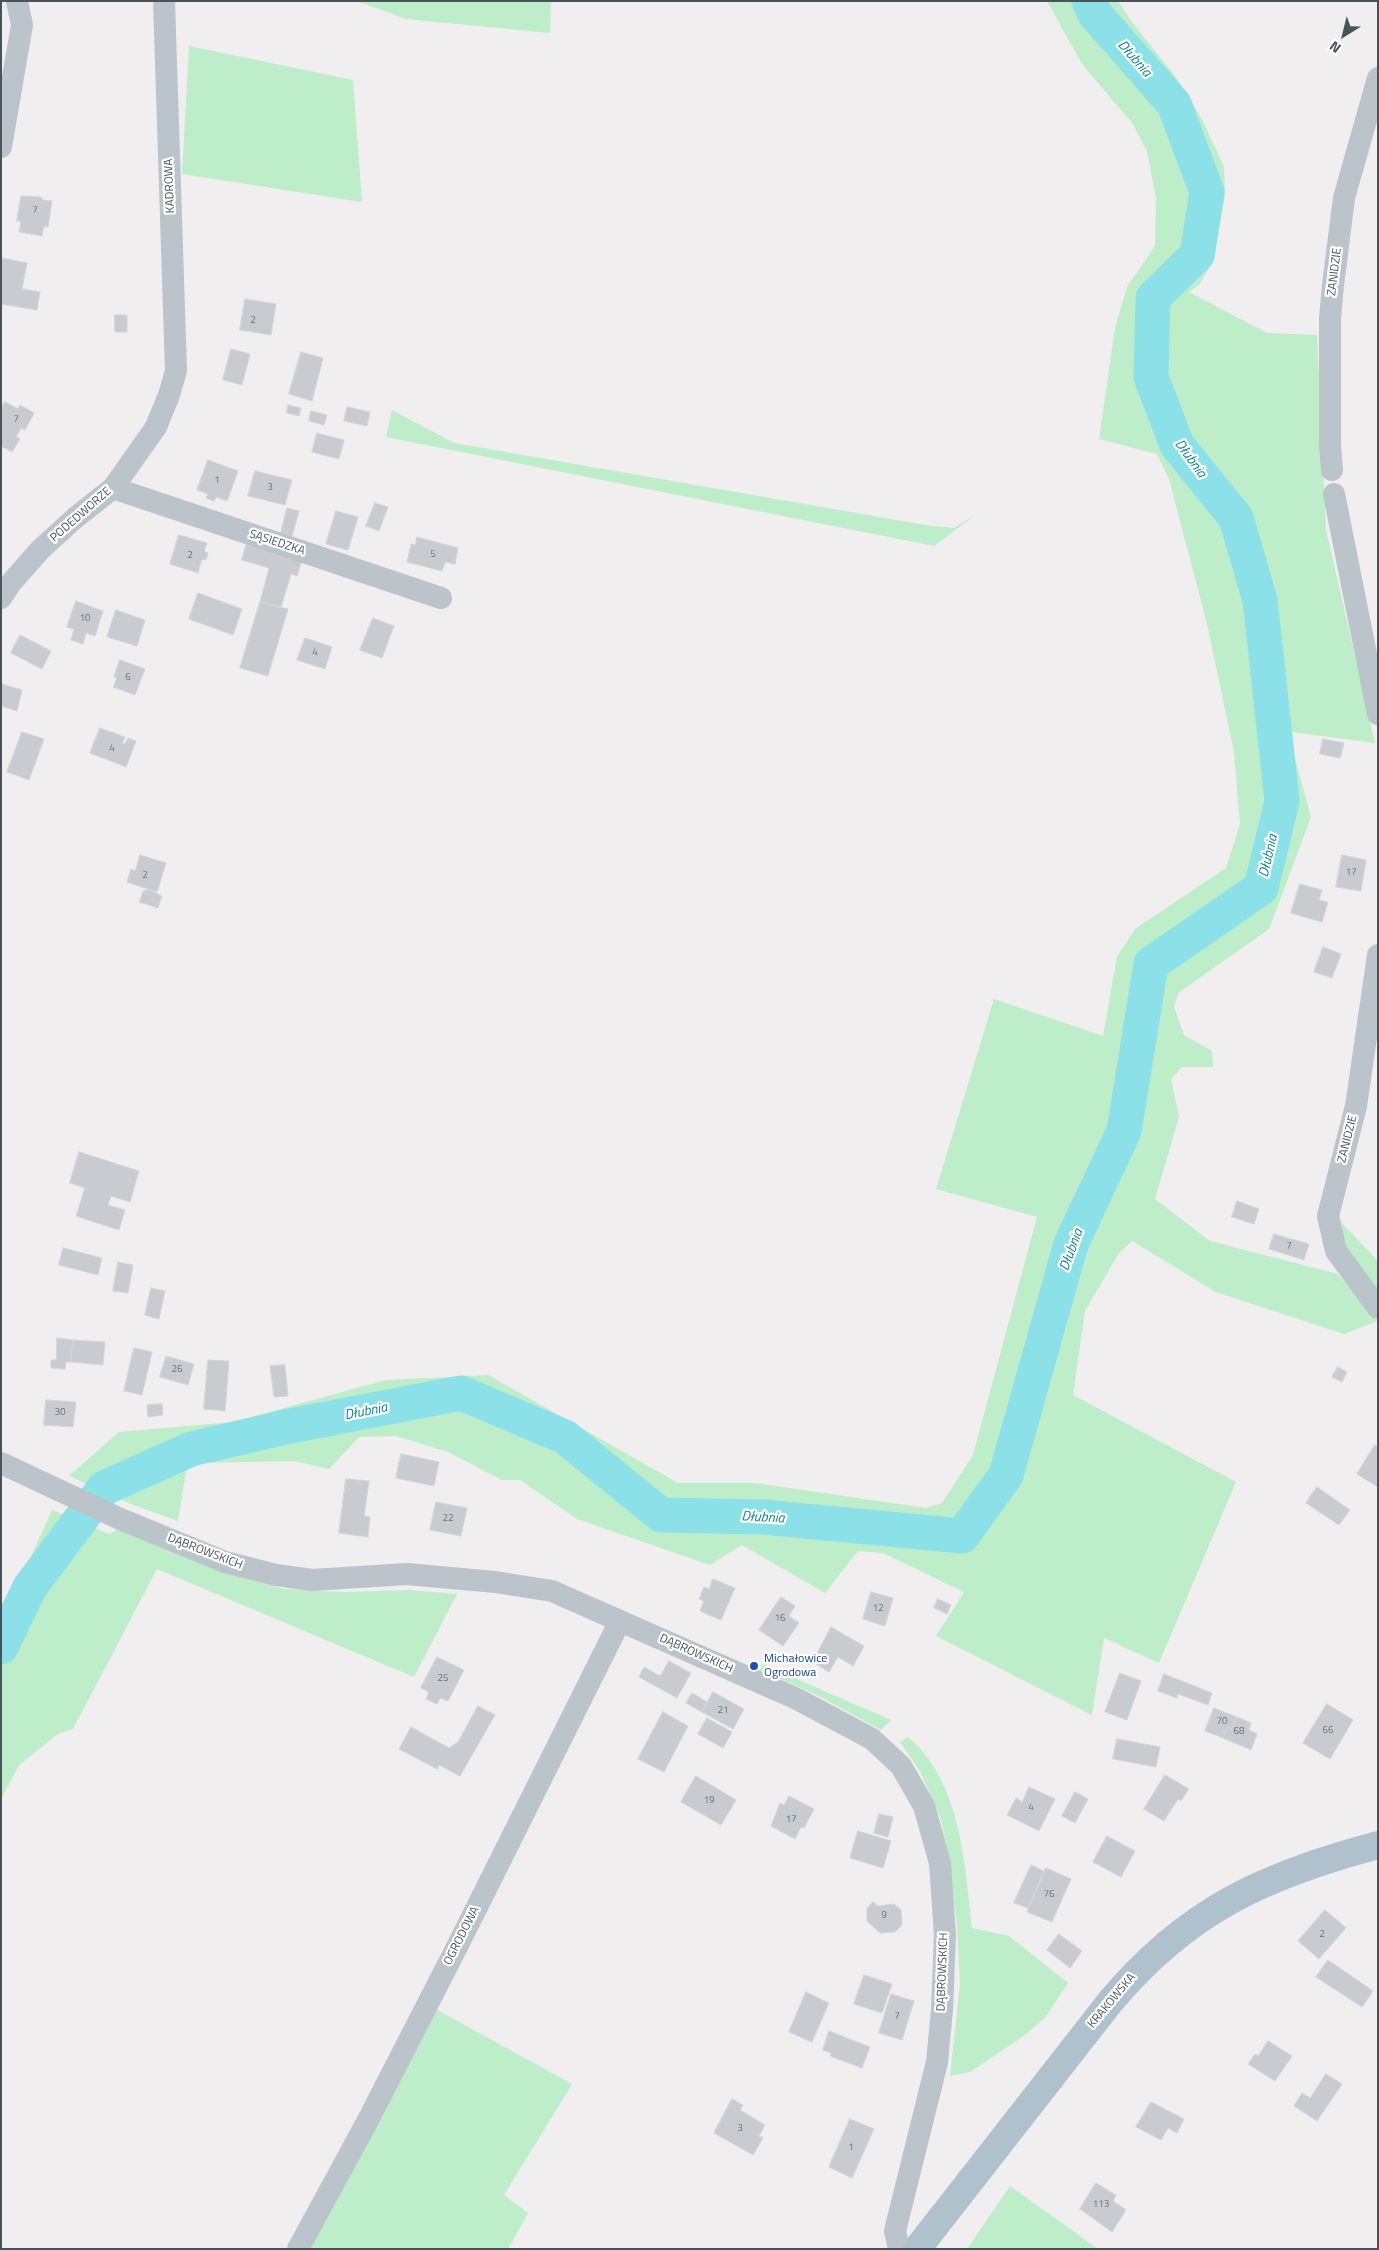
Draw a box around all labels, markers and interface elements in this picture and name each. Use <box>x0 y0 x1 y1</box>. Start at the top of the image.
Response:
north arrow <box>1319 10 1369 60</box>
text: N <box>1325 36 1345 59</box>
water label: Dłubnia <box>1114 37 1154 81</box>
street label: KADROWA <box>162 159 178 213</box>
house number: 7 <box>32 205 38 217</box>
street label: ZANIDZIE <box>1325 247 1345 297</box>
house number: 2 <box>250 315 256 327</box>
house number: 7 <box>13 414 19 426</box>
water label: Dłubnia <box>1171 437 1209 481</box>
house number: 1 <box>214 475 220 487</box>
house number: 3 <box>267 482 273 494</box>
street label: PODEDWORZE <box>48 485 114 545</box>
street label: SĄSIEDZKA <box>247 527 307 559</box>
house number: 5 <box>430 549 436 561</box>
house number: 2 <box>187 550 193 562</box>
house number: 10 <box>79 613 91 625</box>
house number: 4 <box>312 647 318 659</box>
house number: 6 <box>125 672 131 684</box>
house number: 4 <box>109 743 115 755</box>
water label: Dłubnia <box>1256 833 1282 879</box>
house number: 17 <box>1345 867 1357 879</box>
house number: 2 <box>142 870 148 882</box>
street label: ZANIDZIE <box>1335 1114 1361 1164</box>
water label: Dłubnia <box>1057 1227 1087 1273</box>
house number: 7 <box>1286 1241 1292 1253</box>
house number: 26 <box>171 1364 183 1376</box>
water label: Dłubnia <box>343 1400 389 1424</box>
house number: 30 <box>54 1407 66 1419</box>
water label: Dłubnia <box>741 1508 785 1528</box>
house number: 22 <box>442 1513 454 1525</box>
street label: DĄBROWSKICH <box>166 1531 244 1573</box>
house number: 12 <box>872 1603 884 1615</box>
house number: 16 <box>774 1613 786 1625</box>
street label: DĄBROWSKICH <box>657 1631 735 1677</box>
place label: Michałowice Ogrodowa <box>764 1652 827 1680</box>
marker: Michałowice Ogrodowa <box>748 1660 760 1672</box>
house number: 25 <box>437 1673 449 1685</box>
house number: 21 <box>717 1705 729 1717</box>
house number: 70 <box>1216 1716 1228 1728</box>
house number: 66 <box>1322 1725 1334 1737</box>
house number: 68 <box>1233 1726 1245 1738</box>
house number: 19 <box>703 1795 715 1807</box>
house number: 4 <box>1028 1802 1034 1814</box>
house number: 17 <box>785 1814 797 1826</box>
house number: 76 <box>1043 1889 1055 1901</box>
street label: OGRODOWA <box>441 1904 483 1968</box>
house number: 9 <box>881 1910 887 1922</box>
house number: 2 <box>1319 1929 1325 1941</box>
street label: DĄBROWSKICH <box>934 1932 952 2012</box>
street label: KRAKOWSKA <box>1085 1971 1139 2031</box>
house number: 7 <box>894 2011 900 2023</box>
house number: 3 <box>737 2123 743 2135</box>
house number: 1 <box>848 2142 854 2154</box>
house number: 113 <box>1093 2199 1109 2211</box>

